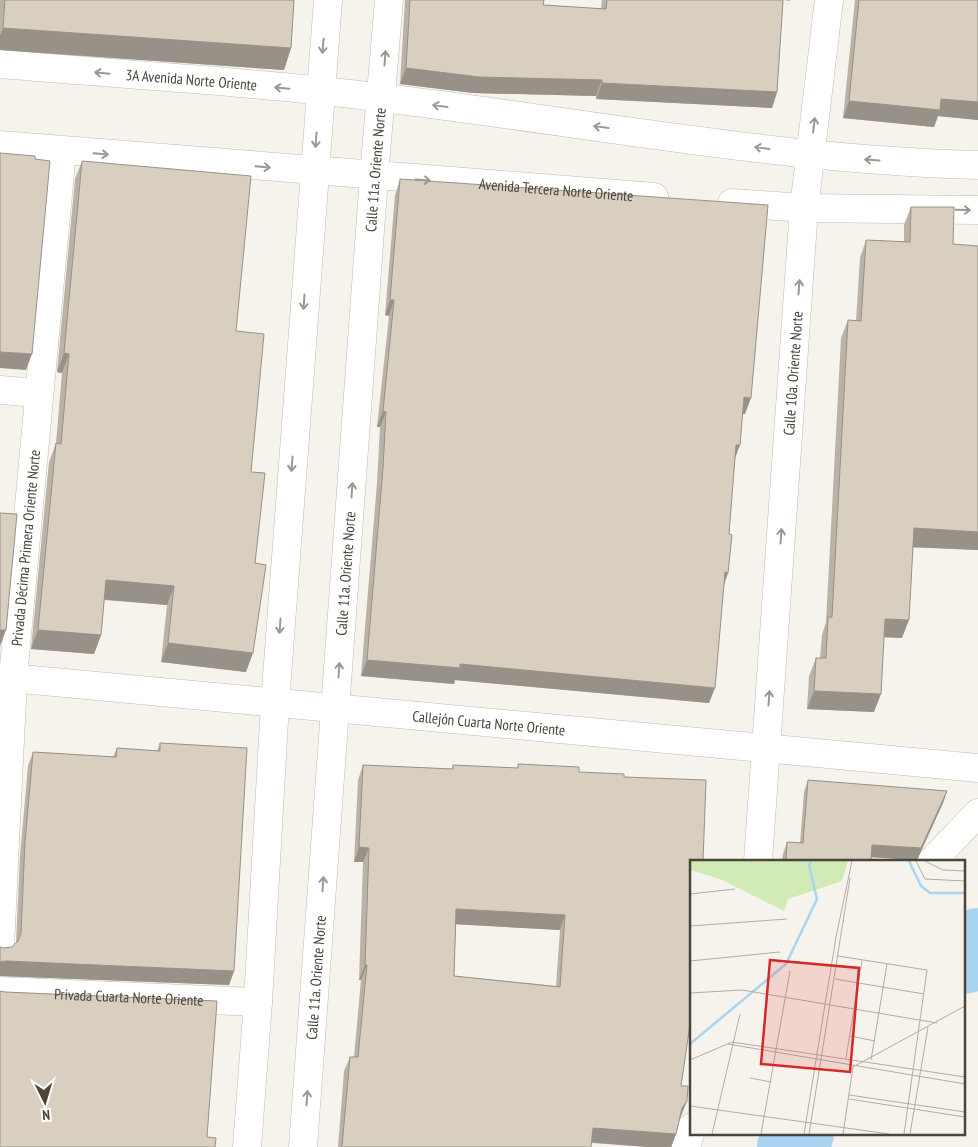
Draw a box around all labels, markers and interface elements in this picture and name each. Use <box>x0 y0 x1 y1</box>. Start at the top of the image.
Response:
one-way arrow <box>319 37 328 53</box>
one-way arrow <box>381 50 390 66</box>
street label: 3A Avenida Norte Oriente <box>125 64 258 94</box>
one-way arrow <box>94 68 110 77</box>
one-way arrow <box>274 83 290 93</box>
one-way arrow <box>432 100 448 110</box>
street label: Calle 11a. Oriente Norte <box>360 107 389 232</box>
one-way arrow <box>809 117 819 133</box>
one-way arrow <box>593 122 609 132</box>
one-way arrow <box>311 132 321 148</box>
one-way arrow <box>755 143 771 153</box>
one-way arrow <box>93 149 109 159</box>
one-way arrow <box>864 155 880 164</box>
one-way arrow <box>255 163 271 172</box>
street label: Avenida Tercera Norte Oriente <box>478 174 634 205</box>
one-way arrow <box>415 175 431 185</box>
one-way arrow <box>954 205 971 215</box>
one-way arrow <box>794 279 803 295</box>
one-way arrow <box>300 294 309 310</box>
street label: Calle 10a. Oriente Norte <box>779 310 806 436</box>
street label: Privada Décima Primera Oriente Norte <box>7 449 44 647</box>
one-way arrow <box>288 456 297 472</box>
one-way arrow <box>347 482 357 498</box>
street label: Calle 11a. Oriente Norte <box>331 511 359 636</box>
one-way arrow <box>776 528 785 544</box>
one-way arrow <box>276 618 285 634</box>
one-way arrow <box>335 662 344 678</box>
one-way arrow <box>764 690 774 706</box>
street label: Callejón Cuarta Norte Oriente <box>412 706 566 739</box>
inset map <box>690 860 966 1134</box>
one-way arrow <box>319 876 328 892</box>
street label: Calle 11a. Oriente Norte <box>301 915 329 1040</box>
street label: Privada Cuarta Norte Oriente <box>54 984 204 1009</box>
north arrow <box>20 1077 70 1127</box>
one-way arrow <box>302 1091 312 1107</box>
text: N <box>42 1106 51 1124</box>

